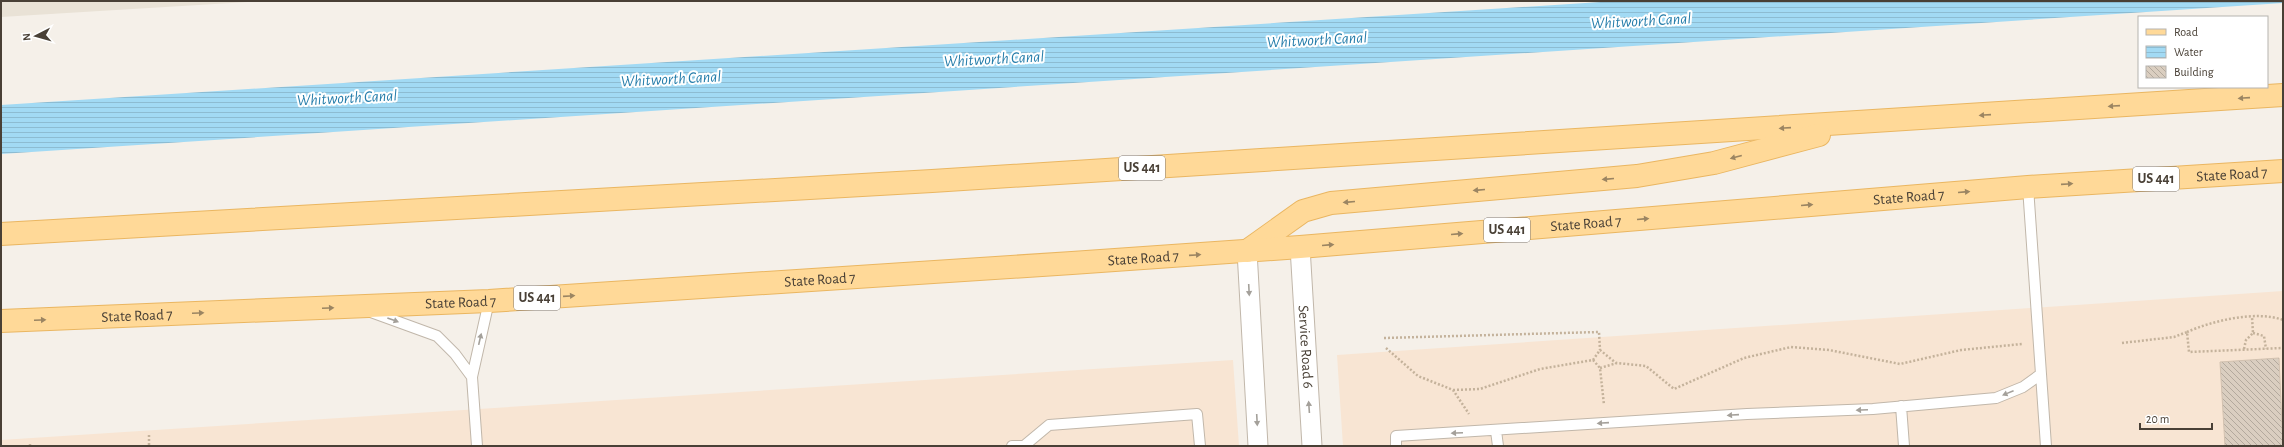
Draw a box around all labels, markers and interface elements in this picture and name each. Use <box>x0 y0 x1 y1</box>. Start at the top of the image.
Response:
water label: Whitworth Canal <box>1590 10 1692 32</box>
north arrow <box>16 16 56 56</box>
legend <box>2138 16 2268 88</box>
text: Road <box>2174 26 2198 38</box>
water label: Whitworth Canal <box>1266 29 1368 51</box>
text: N <box>21 33 32 41</box>
text: Water <box>2174 46 2203 58</box>
water label: Whitworth Canal <box>943 48 1045 70</box>
text: Building <box>2174 66 2214 78</box>
water label: Whitworth Canal <box>620 68 722 90</box>
water label: Whitworth Canal <box>296 87 398 109</box>
one-way arrow <box>2238 94 2250 101</box>
one-way arrow <box>2108 103 2120 110</box>
one-way arrow <box>1979 111 1991 118</box>
one-way arrow <box>1779 124 1791 131</box>
one-way arrow <box>1730 154 1742 160</box>
road number: US 441 <box>1119 156 1165 180</box>
street label: State Road 7 <box>2196 164 2268 184</box>
road number: US 441 <box>2133 167 2179 191</box>
one-way arrow <box>1602 175 1614 182</box>
one-way arrow <box>2061 181 2073 188</box>
street label: State Road 7 <box>1873 186 1945 207</box>
one-way arrow <box>1473 187 1485 194</box>
one-way arrow <box>1958 189 1970 196</box>
one-way arrow <box>1343 198 1356 205</box>
one-way arrow <box>1801 202 1813 209</box>
street label: State Road 7 <box>1550 213 1622 234</box>
one-way arrow <box>1637 215 1649 222</box>
road number: US 441 <box>1484 218 1530 242</box>
one-way arrow <box>1451 231 1463 237</box>
one-way arrow <box>1322 241 1334 248</box>
street label: State Road 7 <box>1107 248 1179 268</box>
one-way arrow <box>1189 251 1201 258</box>
street label: State Road 7 <box>784 270 856 289</box>
one-way arrow <box>1246 284 1253 296</box>
road number: US 441 <box>514 286 560 310</box>
one-way arrow <box>563 292 575 299</box>
street label: State Road 7 <box>425 293 497 311</box>
one-way arrow <box>322 304 334 311</box>
street label: Service Road 6 <box>1296 305 1316 389</box>
street label: State Road 7 <box>101 306 173 324</box>
one-way arrow <box>192 310 205 316</box>
one-way arrow <box>34 316 46 323</box>
one-way arrow <box>387 317 399 323</box>
one-way arrow <box>478 333 484 345</box>
one-way arrow <box>2001 391 2013 397</box>
one-way arrow <box>1306 401 1313 413</box>
scale bar <box>2140 405 2212 431</box>
one-way arrow <box>1856 406 1868 413</box>
one-way arrow <box>1726 412 1739 419</box>
text: 20 m <box>2146 413 2169 425</box>
one-way arrow <box>1254 414 1260 427</box>
one-way arrow <box>1597 420 1609 427</box>
one-way arrow <box>1450 430 1463 436</box>

